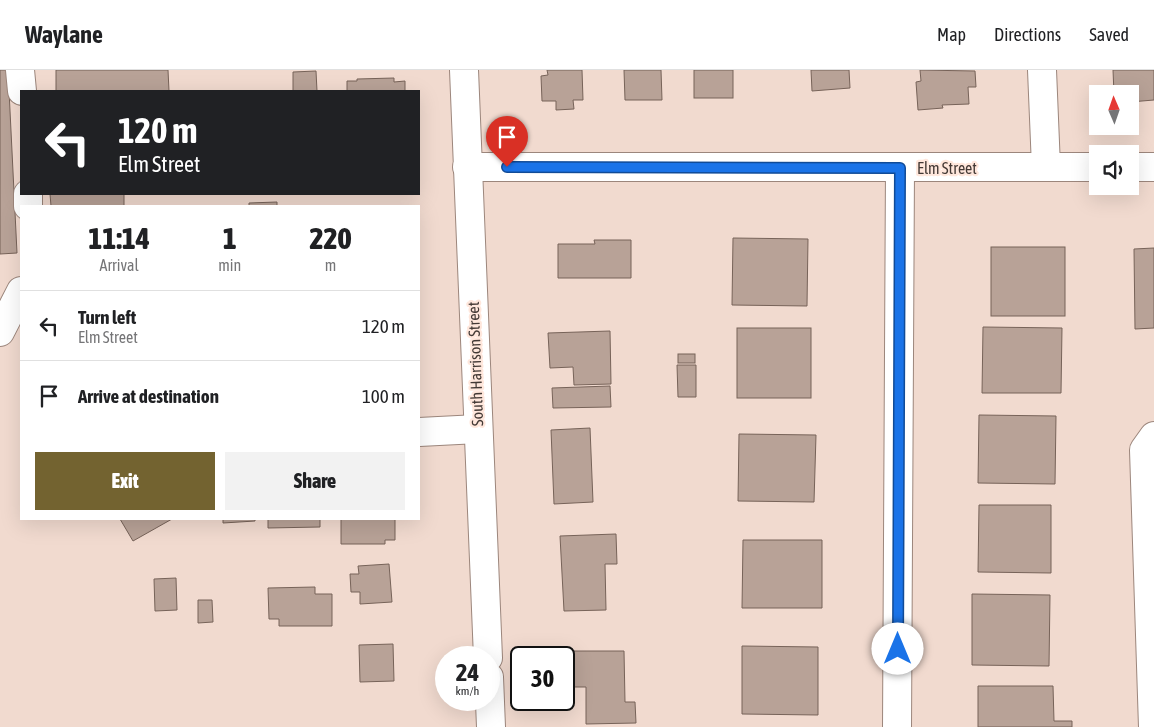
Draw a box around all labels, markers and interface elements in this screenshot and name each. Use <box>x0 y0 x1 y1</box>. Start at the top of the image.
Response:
text: Waylane <box>25 21 103 48</box>
text: Map <box>937 24 966 45</box>
text: Directions <box>994 24 1061 45</box>
text: Saved <box>1089 24 1129 45</box>
north arrow <box>1089 85 1139 135</box>
map controls <box>1089 85 1139 195</box>
icon: left <box>35 110 100 175</box>
text: 120 m <box>118 110 197 150</box>
pin <box>486 116 528 167</box>
icon: arrive <box>493 123 521 151</box>
button: sound <box>1089 145 1139 195</box>
text: Elm Street <box>118 151 200 177</box>
street label: Elm Street <box>917 159 977 177</box>
text: 11:14 <box>88 221 150 255</box>
text: 1 <box>223 221 237 255</box>
text: 220 <box>309 221 352 255</box>
text: Arrival <box>100 256 139 274</box>
text: min <box>218 256 241 274</box>
text: m <box>325 256 336 274</box>
street label: South Harrison Street <box>464 301 486 427</box>
text: Turn left <box>78 306 136 328</box>
icon: left <box>35 312 63 340</box>
text: 120 m <box>362 315 405 337</box>
text: Elm Street <box>78 328 138 346</box>
icon: arrive <box>35 382 63 410</box>
text: Arrive at destination <box>78 385 219 407</box>
text: 100 m <box>362 385 405 407</box>
button: Exit <box>35 452 215 510</box>
button: Share <box>225 452 405 510</box>
position arrow <box>871 622 923 674</box>
speed limit sign: 30 <box>510 646 575 711</box>
text: 24 <box>456 658 479 686</box>
text: km/h <box>456 684 479 698</box>

